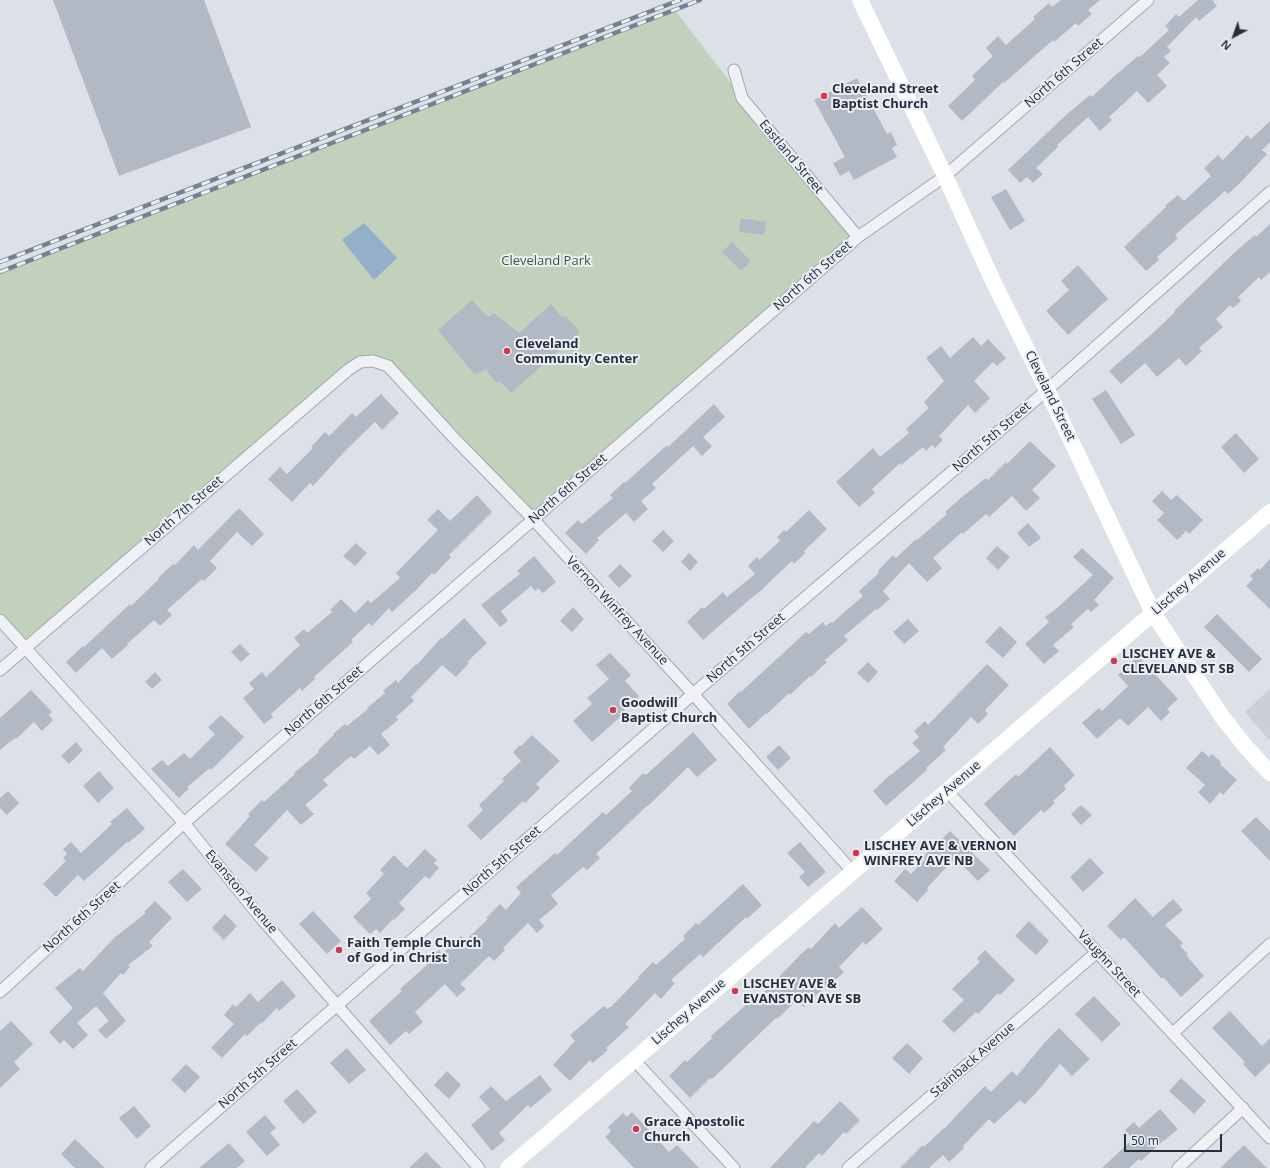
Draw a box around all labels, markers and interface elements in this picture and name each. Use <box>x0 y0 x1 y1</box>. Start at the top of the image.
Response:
north arrow <box>1214 16 1254 56</box>
street label: North 6th Street <box>1022 35 1106 111</box>
text: N <box>1218 37 1234 54</box>
place label: Cleveland Street Baptist Church <box>832 81 939 112</box>
marker: Cleveland Street Baptist Church <box>819 91 829 101</box>
street label: Eastland Street <box>756 117 826 197</box>
street label: North 6th Street <box>771 238 855 314</box>
park label: Cleveland Park <box>501 253 591 269</box>
place label: Cleveland Community Center <box>515 336 638 367</box>
marker: Cleveland Community Center <box>502 346 512 356</box>
street label: Cleveland Street <box>1021 348 1079 444</box>
street label: North 5th Street <box>950 399 1034 475</box>
street label: North 6th Street <box>526 451 610 527</box>
street label: North 7th Street <box>142 473 226 549</box>
street label: Lischey Avenue <box>1149 546 1229 618</box>
street label: Vernon Winfrey Avenue <box>563 553 671 669</box>
street label: North 5th Street <box>704 610 788 686</box>
place label: LISCHEY AVE & CLEVELAND ST SB <box>1122 646 1234 677</box>
marker: LISCHEY AVE & CLEVELAND ST SB <box>1109 656 1119 666</box>
street label: North 6th Street <box>282 663 366 739</box>
place label: Goodwill Baptist Church <box>621 695 717 726</box>
marker: Goodwill Baptist Church <box>608 705 618 715</box>
street label: Lischey Avenue <box>904 758 984 830</box>
street label: North 5th Street <box>460 823 544 899</box>
place label: LISCHEY AVE & VERNON WINFREY AVE NB <box>864 838 1017 869</box>
street label: Evanston Avenue <box>202 847 280 937</box>
marker: LISCHEY AVE & VERNON WINFREY AVE NB <box>851 848 861 858</box>
street label: North 6th Street <box>40 878 124 956</box>
street label: Vaughn Street <box>1074 927 1144 1001</box>
place label: Faith Temple Church of God in Christ <box>347 935 481 966</box>
marker: Faith Temple Church of God in Christ <box>334 945 344 955</box>
street label: Lischey Avenue <box>649 976 729 1048</box>
place label: LISCHEY AVE & EVANSTON AVE SB <box>743 976 861 1007</box>
marker: LISCHEY AVE & EVANSTON AVE SB <box>730 986 740 996</box>
street label: Stainback Avenue <box>927 1019 1019 1101</box>
street label: North 5th Street <box>216 1036 300 1112</box>
place label: Grace Apostolic Church <box>644 1114 745 1145</box>
marker: Grace Apostolic Church <box>631 1124 641 1134</box>
scale bar <box>1126 1126 1224 1152</box>
text: 50 m <box>1131 1132 1159 1149</box>

